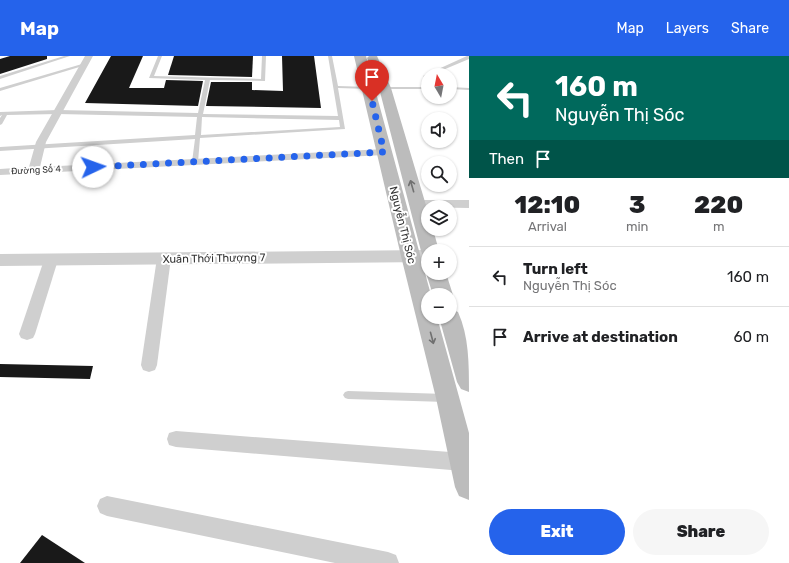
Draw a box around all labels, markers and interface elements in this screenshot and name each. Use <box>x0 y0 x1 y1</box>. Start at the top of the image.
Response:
text: Map <box>20 17 59 40</box>
text: Map <box>617 20 644 37</box>
text: Layers <box>666 20 709 37</box>
text: Share <box>731 20 769 37</box>
pin <box>355 60 389 101</box>
icon: arrive <box>361 66 383 88</box>
north arrow <box>421 68 457 104</box>
map controls <box>421 68 457 324</box>
text: 160 m <box>555 70 638 103</box>
icon: left <box>489 72 541 124</box>
text: Nguyễn Thị Sóc <box>555 104 685 126</box>
button: sound <box>421 112 457 148</box>
position arrow <box>72 146 114 188</box>
icon: arrive <box>532 148 554 170</box>
text: Then <box>489 150 524 168</box>
button: search <box>421 156 457 192</box>
street label: Đường Số 4 <box>11 162 62 176</box>
one-way arrow <box>408 180 416 193</box>
street label: Nguyễn Thị Sóc <box>387 185 419 265</box>
text: 12:10 <box>515 191 580 219</box>
text: 3 <box>629 191 645 219</box>
text: 220 <box>694 191 743 219</box>
button: layers <box>421 200 457 236</box>
text: Arrival <box>528 219 567 234</box>
text: min <box>626 219 648 234</box>
text: m <box>713 219 725 234</box>
button: + <box>421 244 457 280</box>
street label: Xuân Thới Thượng 7 <box>163 251 266 266</box>
text: Turn left <box>523 260 588 278</box>
icon: left <box>489 266 511 288</box>
text: 160 m <box>727 268 769 286</box>
text: Nguyễn Thị Sóc <box>523 278 617 293</box>
button: − <box>421 288 457 324</box>
icon: arrive <box>489 326 511 348</box>
text: Arrive at destination <box>523 328 678 346</box>
text: 60 m <box>733 328 769 346</box>
one-way arrow <box>429 331 436 344</box>
button: Exit <box>489 509 625 555</box>
button: Share <box>633 509 769 555</box>

